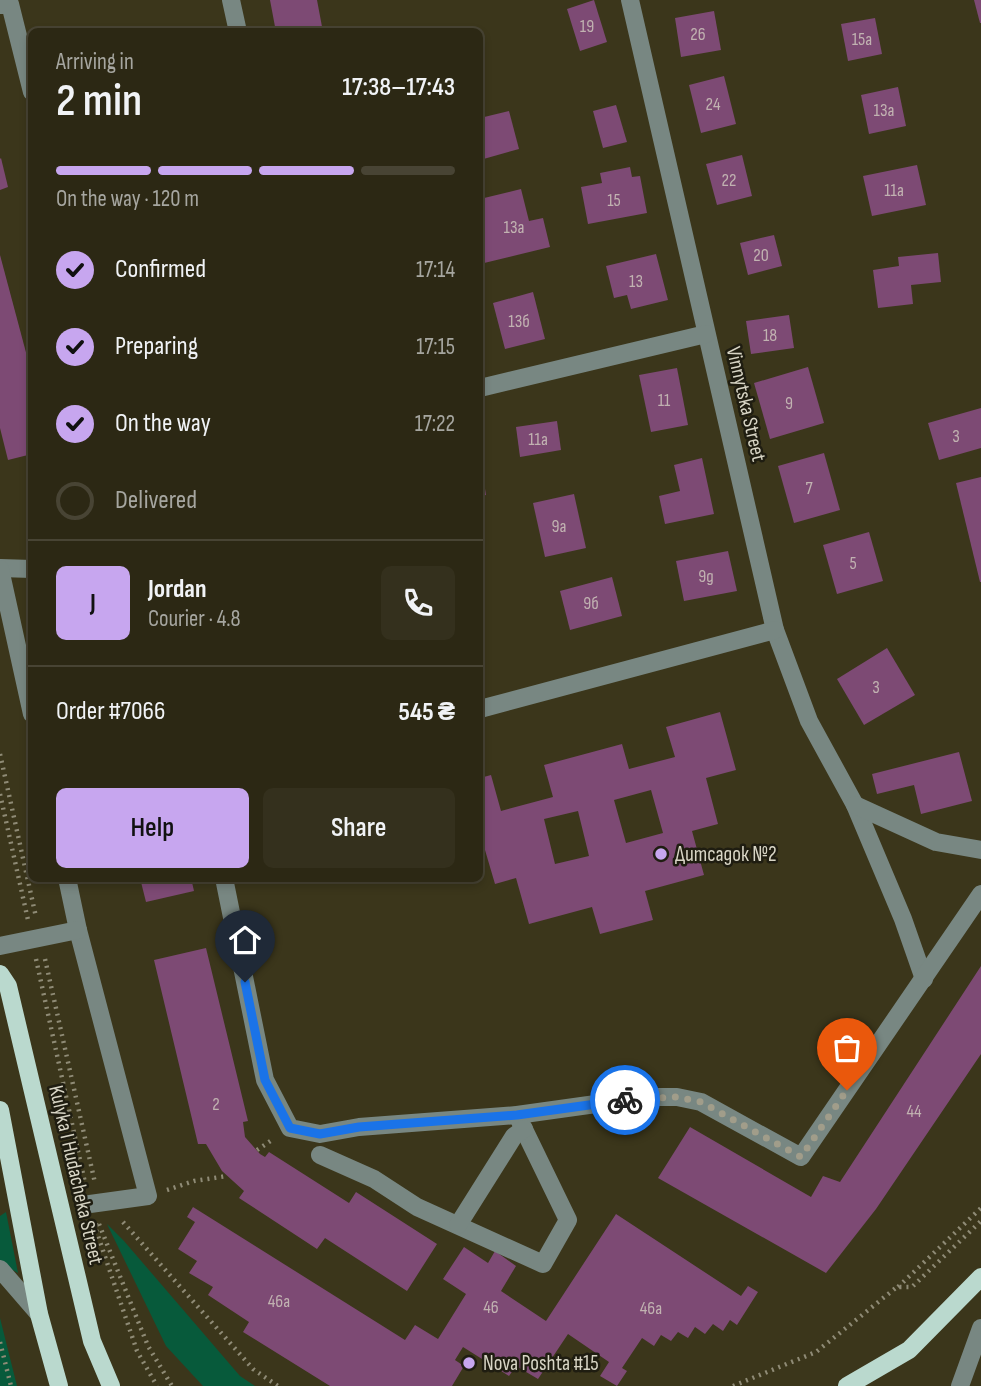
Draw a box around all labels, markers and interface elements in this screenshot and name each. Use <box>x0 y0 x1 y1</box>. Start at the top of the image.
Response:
house number: 19 <box>580 16 594 37</box>
house number: 26 <box>690 24 706 45</box>
house number: 15а <box>852 29 872 50</box>
text: Arriving in <box>56 48 134 76</box>
text: 17:38–17:43 <box>342 72 455 103</box>
text: 2 min <box>56 74 142 129</box>
house number: 24 <box>706 94 721 115</box>
house number: 13а <box>874 100 894 121</box>
house number: 22 <box>722 170 736 191</box>
house number: 11а <box>884 180 904 201</box>
text: On the way · 120 m <box>56 185 199 213</box>
house number: 15 <box>607 190 621 211</box>
house number: 13а <box>504 217 524 238</box>
house number: 20 <box>753 245 769 266</box>
icon: check <box>56 251 94 289</box>
text: Confirmed <box>115 254 206 285</box>
text: 17:14 <box>416 256 455 284</box>
house number: 13 <box>629 271 643 292</box>
house number: 13б <box>508 311 530 332</box>
house number: 18 <box>763 325 777 346</box>
icon: check <box>56 328 94 366</box>
text: Preparing <box>115 331 198 362</box>
text: 17:15 <box>416 333 455 361</box>
street label: Vinnytska Street <box>721 344 771 464</box>
house number: 11 <box>658 390 671 411</box>
house number: 9 <box>785 393 793 414</box>
icon: check <box>56 405 94 443</box>
text: On the way <box>115 408 211 439</box>
text: 17:22 <box>415 410 455 438</box>
house number: 3 <box>952 426 960 447</box>
house number: 11а <box>528 429 548 450</box>
house number: 7 <box>805 478 813 499</box>
text: Delivered <box>115 485 197 516</box>
house number: 9а <box>552 516 567 537</box>
house number: 5 <box>849 553 857 574</box>
button: phone <box>381 566 455 640</box>
house number: 9д <box>698 566 714 587</box>
text: Jordan <box>148 574 206 605</box>
text: J <box>90 588 96 619</box>
house number: 9б <box>583 593 599 614</box>
text: Courier · 4.8 <box>148 605 241 633</box>
house number: 3 <box>872 677 880 698</box>
text: Order #7066 <box>56 696 165 727</box>
text: 545 ₴ <box>399 697 455 728</box>
button: Help <box>56 788 249 868</box>
button: Share <box>263 788 455 868</box>
place label: Дитсадок №2 <box>675 842 777 867</box>
marker: Дитсадок №2 <box>653 846 669 862</box>
pin <box>215 910 275 982</box>
icon: home <box>226 921 264 959</box>
pin <box>817 1018 877 1090</box>
icon: bag <box>828 1029 866 1067</box>
courier <box>590 1065 660 1135</box>
icon: bike <box>606 1081 644 1119</box>
street label: Kulyka I Hudacheka Street <box>43 1083 109 1267</box>
house number: 2 <box>212 1094 220 1115</box>
house number: 44 <box>906 1101 922 1122</box>
house number: 46а <box>268 1291 290 1312</box>
house number: 46 <box>483 1297 499 1318</box>
house number: 46а <box>640 1298 662 1319</box>
place label: Nova Poshta #15 <box>483 1351 599 1376</box>
marker: Nova Poshta #15 <box>461 1355 477 1371</box>

